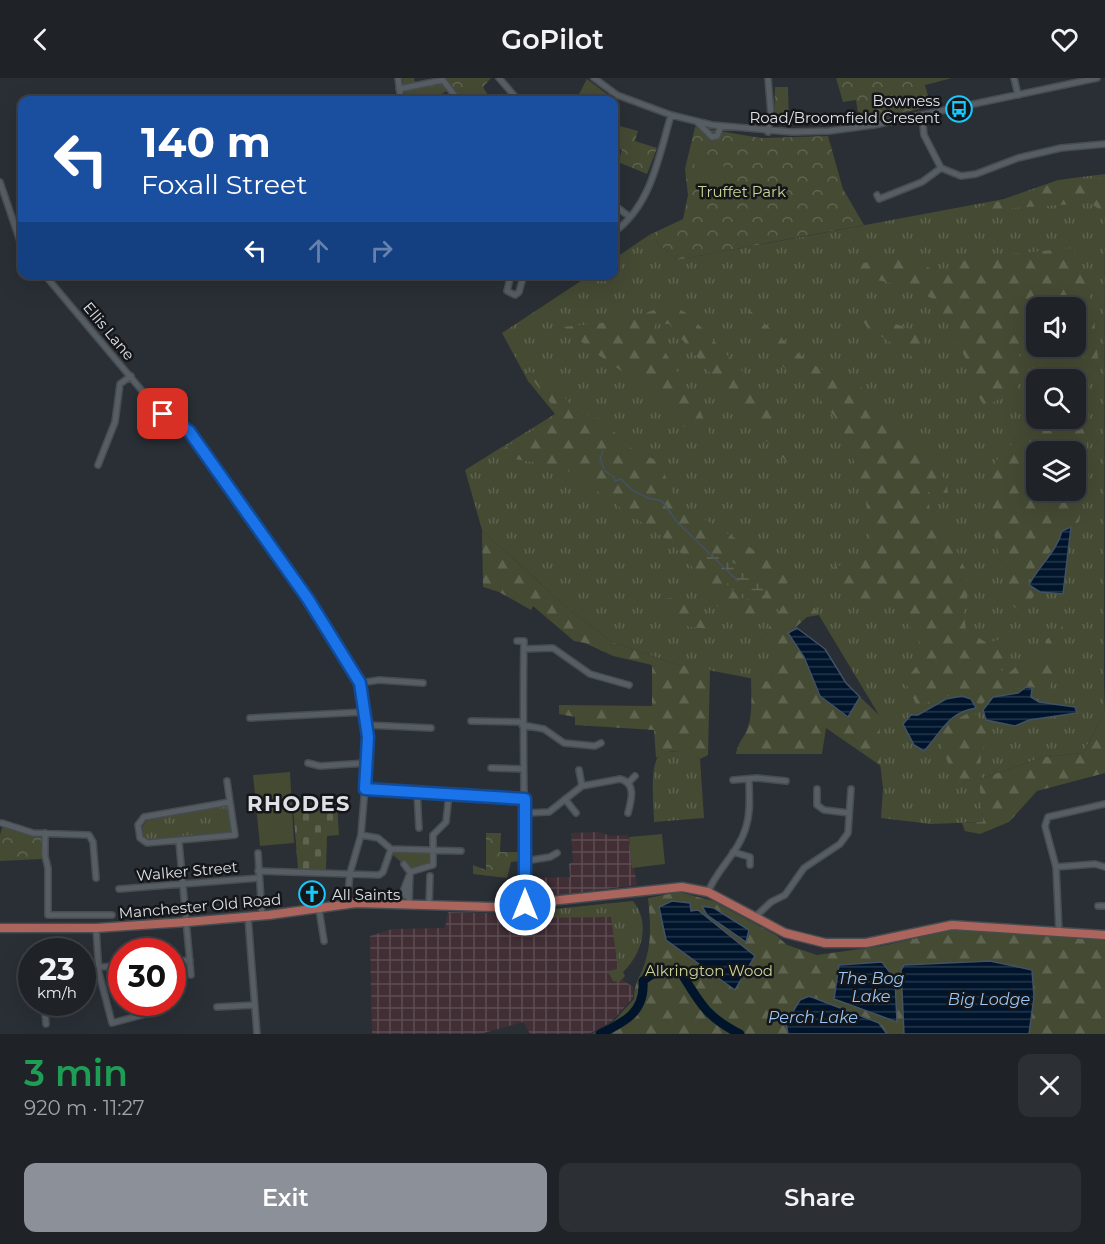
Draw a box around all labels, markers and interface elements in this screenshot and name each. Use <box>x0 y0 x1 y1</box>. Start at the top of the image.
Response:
icon: back <box>24 23 57 56</box>
text: GoPilot <box>501 23 604 56</box>
icon: heart <box>1048 23 1081 56</box>
place label: Bowness Road/Broomfield Cresent <box>749 91 940 127</box>
bus stop icon: Bowness Road/Broomfield Cresent <box>944 94 974 124</box>
text: 140 m <box>141 116 271 168</box>
icon: left <box>42 120 120 198</box>
text: Foxall Street <box>141 168 307 201</box>
park label: Truffet Park <box>698 182 786 201</box>
icon: left <box>239 234 272 267</box>
icon: ahead <box>302 234 335 267</box>
icon: right <box>365 234 398 267</box>
map controls <box>1026 297 1086 501</box>
button: sound <box>1026 297 1086 357</box>
street label: Ellis Lane <box>79 298 139 364</box>
button: search <box>1026 369 1086 429</box>
pin <box>137 388 188 439</box>
icon: arrive <box>146 397 179 430</box>
button: layers <box>1026 441 1086 501</box>
district label: RHODES <box>247 791 351 816</box>
street label: Walker Street <box>135 857 239 885</box>
position arrow <box>493 873 557 937</box>
church icon: All Saints <box>297 879 327 909</box>
place label: All Saints <box>332 885 400 904</box>
street label: Manchester Old Road <box>118 889 282 923</box>
speed limit sign: 30 <box>108 938 186 1016</box>
text: 23 <box>39 951 75 988</box>
park label: Alkrington Wood <box>645 961 773 980</box>
water label: The Bog Lake <box>838 969 904 1006</box>
text: km/h <box>37 983 77 1002</box>
water label: Big Lodge <box>948 990 1030 1009</box>
water label: Perch Lake <box>768 1008 858 1027</box>
text: 3 min <box>24 1051 128 1095</box>
button: close <box>1018 1054 1081 1117</box>
text: 920 m · 11:27 <box>24 1096 145 1120</box>
button: Exit <box>24 1163 547 1232</box>
button: Share <box>559 1163 1081 1232</box>

